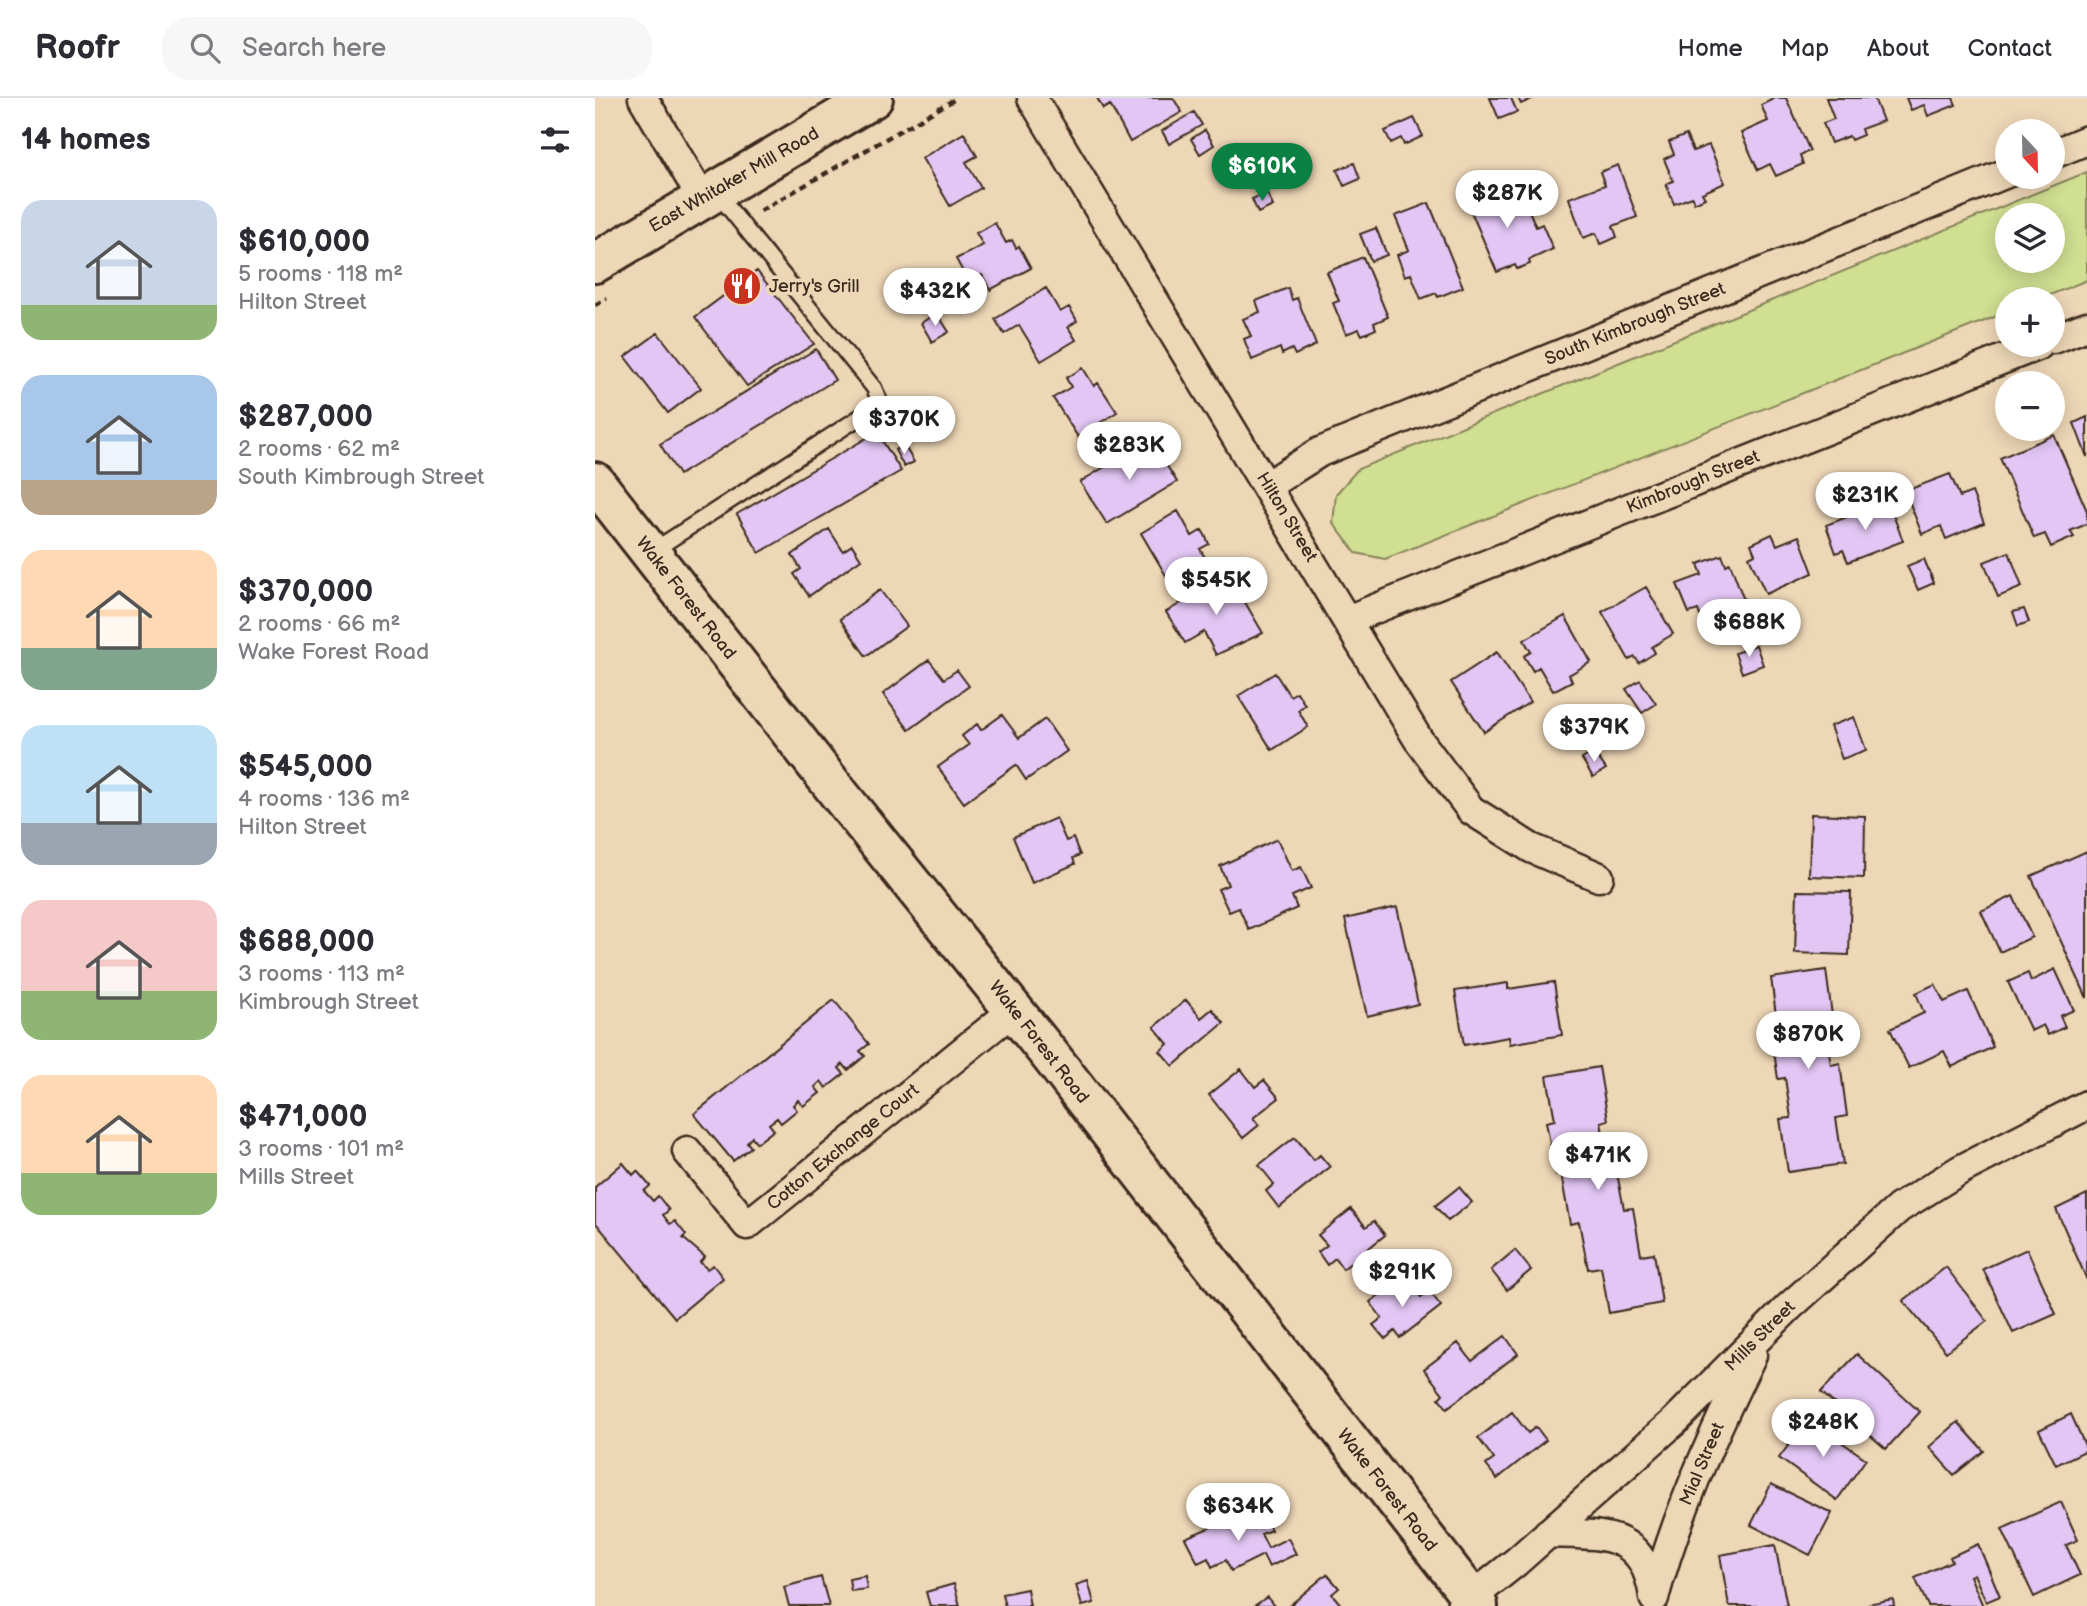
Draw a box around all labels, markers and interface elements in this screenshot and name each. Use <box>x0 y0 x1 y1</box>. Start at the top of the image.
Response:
search box <box>162 17 652 80</box>
text: Roofr <box>35 28 120 68</box>
icon: search <box>186 29 224 67</box>
text: Search here <box>242 33 386 64</box>
text: Home <box>1678 34 1743 63</box>
text: Map <box>1781 34 1829 63</box>
text: About <box>1867 34 1929 63</box>
text: Contact <box>1967 34 2052 63</box>
north arrow <box>1995 119 2065 189</box>
map controls <box>1995 119 2065 441</box>
icon: filters <box>536 121 574 159</box>
text: 14 homes <box>21 122 150 158</box>
street label: East Whitaker Mill Road <box>645 123 823 237</box>
pin: $610K <box>1213 144 1311 203</box>
text: $610K <box>1228 152 1296 180</box>
pin: $287K <box>1458 170 1556 230</box>
text: $287K <box>1471 179 1543 207</box>
button: layers <box>1995 203 2065 273</box>
text: $610,000 <box>238 224 370 260</box>
icon: home <box>77 228 161 312</box>
text: 5 rooms · 118 m² <box>238 260 403 288</box>
restaurant icon: Jerry's Grill <box>721 265 763 307</box>
pin: $432K <box>886 268 984 328</box>
place label: Jerry's Grill <box>769 276 860 297</box>
text: $432K <box>899 277 971 305</box>
street label: South Kimbrough Street <box>1542 278 1729 370</box>
button: + <box>1995 287 2065 357</box>
text: Hilton Street <box>238 288 367 316</box>
button: − <box>1995 371 2065 441</box>
pin: $370K <box>855 396 953 456</box>
text: $287,000 <box>238 399 373 435</box>
icon: home <box>77 403 161 487</box>
text: $370K <box>868 405 940 433</box>
pin: $283K <box>1080 422 1178 482</box>
text: $283K <box>1093 431 1165 459</box>
text: 2 rooms · 62 m² <box>238 435 400 463</box>
street label: Kimbrough Street <box>1623 446 1763 518</box>
text: South Kimbrough Street <box>238 463 484 491</box>
street label: Hilton Street <box>1252 468 1322 566</box>
pin: $231K <box>1816 472 1914 532</box>
text: $231K <box>1831 481 1899 509</box>
street label: Wake Forest Road <box>632 533 740 663</box>
pin: $545K <box>1167 558 1265 617</box>
text: $545K <box>1181 566 1251 594</box>
text: $370,000 <box>238 574 373 610</box>
icon: home <box>77 578 161 662</box>
pin: $688K <box>1700 600 1798 659</box>
text: $688K <box>1713 608 1785 636</box>
text: 2 rooms · 66 m² <box>238 610 400 638</box>
text: Wake Forest Road <box>238 638 429 666</box>
pin: $379K <box>1545 704 1643 764</box>
text: $379K <box>1559 713 1629 741</box>
text: $545,000 <box>238 749 373 785</box>
icon: home <box>77 753 161 837</box>
text: 4 rooms · 136 m² <box>238 785 410 813</box>
text: Hilton Street <box>238 813 367 841</box>
text: $688,000 <box>238 924 375 960</box>
icon: home <box>77 928 161 1012</box>
text: 3 rooms · 113 m² <box>238 960 405 988</box>
street label: Wake Forest Road <box>985 977 1093 1107</box>
text: Kimbrough Street <box>238 988 419 1016</box>
pin: $870K <box>1759 1012 1857 1071</box>
text: $870K <box>1772 1020 1844 1048</box>
street label: Cotton Exchange Court <box>763 1079 923 1215</box>
text: $471,000 <box>238 1099 367 1135</box>
icon: home <box>77 1103 161 1187</box>
pin: $471K <box>1549 1132 1647 1192</box>
text: 3 rooms · 101 m² <box>238 1135 404 1163</box>
text: $471K <box>1565 1141 1631 1169</box>
text: Mills Street <box>238 1163 354 1191</box>
pin: $291K <box>1353 1250 1451 1309</box>
text: $291K <box>1368 1258 1436 1286</box>
street label: Mills Street <box>1721 1296 1800 1375</box>
pin: $248K <box>1774 1400 1872 1459</box>
text: $248K <box>1787 1408 1859 1436</box>
street label: Mial Street <box>1675 1419 1729 1509</box>
street label: Wake Forest Road <box>1333 1425 1441 1555</box>
pin: $634K <box>1189 1484 1287 1543</box>
text: $634K <box>1202 1492 1274 1520</box>

